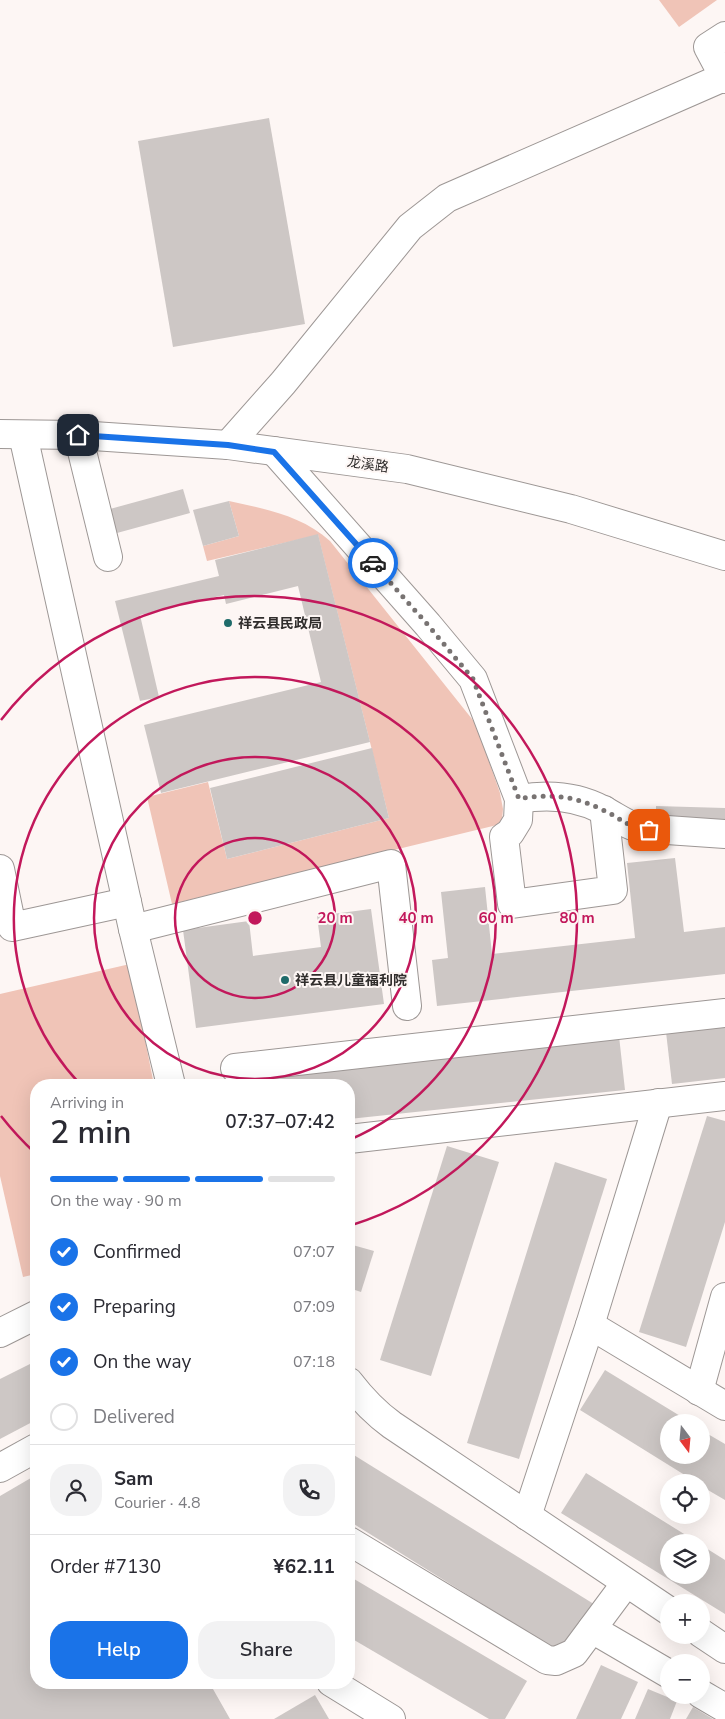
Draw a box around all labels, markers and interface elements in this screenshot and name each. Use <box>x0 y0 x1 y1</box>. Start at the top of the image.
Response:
pin <box>57 414 99 456</box>
icon: home <box>64 421 92 449</box>
street label: 龙溪路 <box>346 452 390 477</box>
courier <box>348 538 398 588</box>
icon: car <box>359 549 387 577</box>
place label: 祥云县民政局 <box>238 614 322 633</box>
marker: 祥云县民政局 <box>222 617 234 629</box>
pin <box>628 809 670 851</box>
icon: bag <box>635 816 663 844</box>
text: 20 m <box>317 908 353 928</box>
text: 40 m <box>398 908 434 928</box>
text: 60 m <box>478 908 514 928</box>
text: 80 m <box>559 908 595 928</box>
centre of rings <box>246 909 264 927</box>
place label: 祥云县儿童福利院 <box>295 971 407 990</box>
marker: 祥云县儿童福利院 <box>279 974 291 986</box>
text: Arriving in <box>50 1092 124 1114</box>
text: 07:37–07:42 <box>225 1109 335 1135</box>
text: 2 min <box>50 1111 132 1154</box>
text: On the way · 90 m <box>50 1190 182 1212</box>
icon: check <box>50 1238 78 1266</box>
text: Confirmed <box>93 1239 181 1265</box>
text: 07:07 <box>293 1241 335 1263</box>
icon: check <box>50 1293 78 1321</box>
text: Preparing <box>93 1294 176 1320</box>
text: 07:09 <box>293 1296 335 1318</box>
icon: check <box>50 1348 78 1376</box>
text: On the way <box>93 1349 191 1375</box>
text: 07:18 <box>293 1351 335 1373</box>
text: Delivered <box>93 1404 175 1430</box>
north arrow <box>660 1414 710 1464</box>
map controls <box>660 1414 710 1704</box>
button: person <box>50 1464 102 1516</box>
button: phone <box>283 1464 335 1516</box>
text: Sam <box>114 1466 153 1492</box>
button: locate <box>660 1474 710 1524</box>
text: Courier · 4.8 <box>114 1492 200 1514</box>
button: layers <box>660 1534 710 1584</box>
text: Order #7130 <box>50 1554 161 1580</box>
text: ¥62.11 <box>273 1554 335 1580</box>
button: + <box>660 1594 710 1644</box>
button: Help <box>50 1621 188 1679</box>
button: Share <box>198 1621 335 1679</box>
button: − <box>660 1654 710 1704</box>

